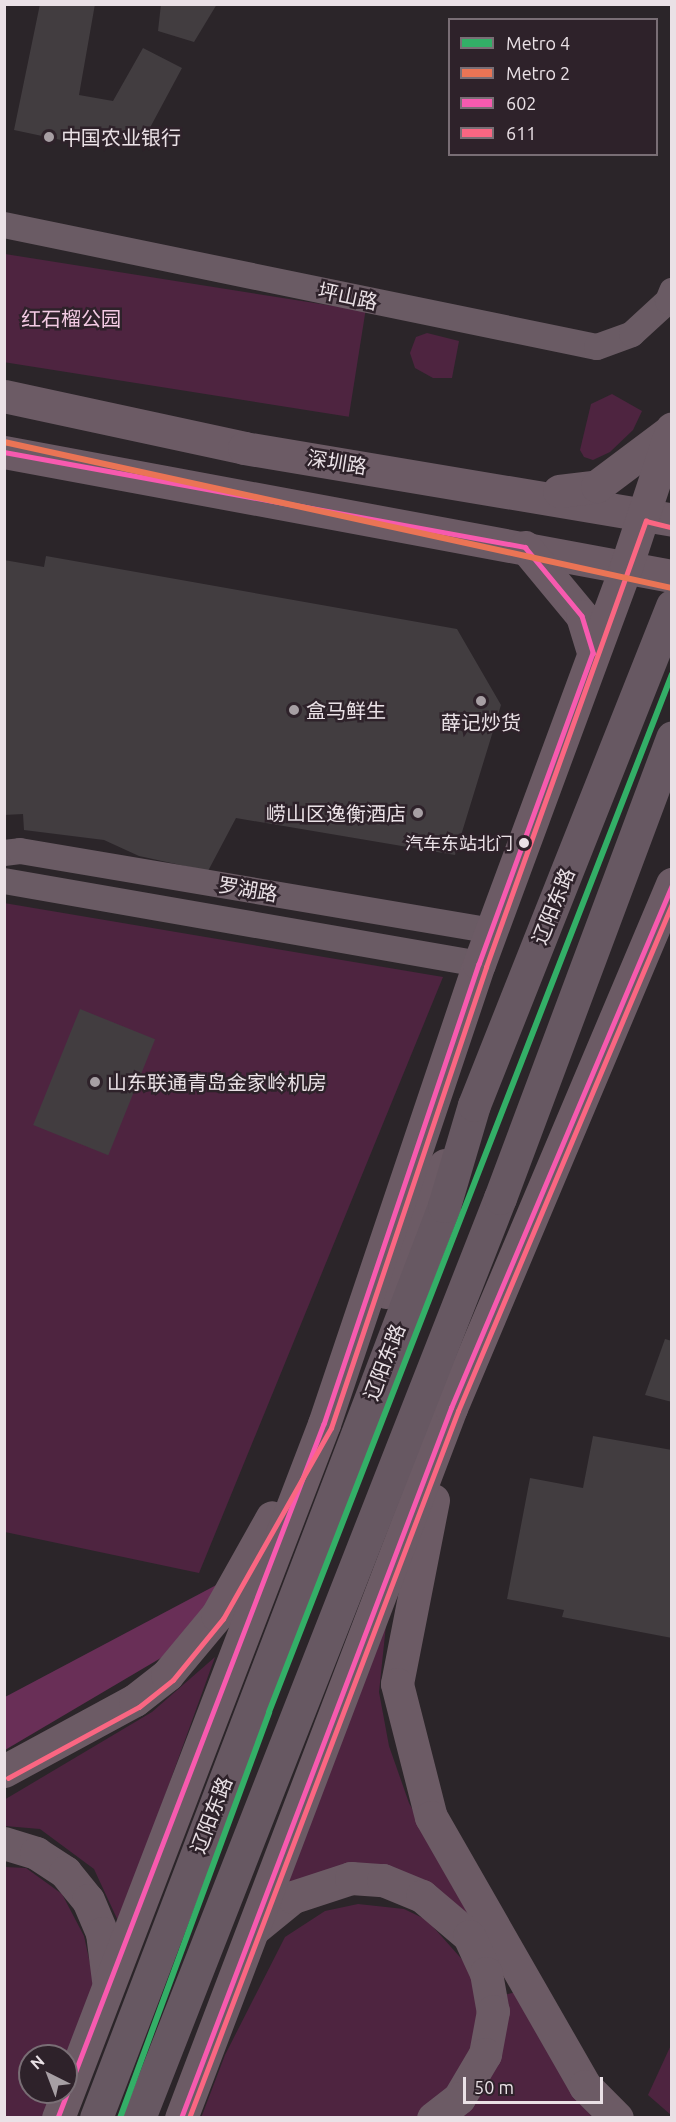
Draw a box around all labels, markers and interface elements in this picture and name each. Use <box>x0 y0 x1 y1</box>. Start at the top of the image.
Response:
legend <box>448 18 658 156</box>
text: Metro 4 <box>506 33 570 53</box>
text: Metro 2 <box>506 63 570 83</box>
text: 602 <box>506 93 536 113</box>
text: 611 <box>506 123 536 143</box>
place label: 中国农业银行 <box>61 125 181 149</box>
marker: 中国农业银行 <box>42 130 56 144</box>
street label: 坪山路 <box>316 278 380 314</box>
park label: 红石榴公园 <box>21 306 121 330</box>
street label: 深圳路 <box>305 445 369 479</box>
marker: 薛记炒货 <box>474 694 488 708</box>
place label: 盒马鲜生 <box>306 698 386 722</box>
marker: 盒马鲜生 <box>287 703 301 717</box>
place label: 薛记炒货 <box>441 710 521 734</box>
place label: 崂山区逸衡酒店 <box>266 801 406 825</box>
marker: 崂山区逸衡酒店 <box>411 806 425 820</box>
place label: 汽车东站北门 <box>405 832 513 854</box>
marker: 汽车东站北门 <box>518 837 530 849</box>
street label: 辽阳东路 <box>527 864 579 948</box>
street label: 罗湖路 <box>216 872 280 906</box>
place label: 山东联通青岛金家岭机房 <box>107 1070 327 1094</box>
marker: 山东联通青岛金家岭机房 <box>88 1075 102 1089</box>
street label: 辽阳东路 <box>358 1320 410 1404</box>
street label: 辽阳东路 <box>185 1773 237 1857</box>
north arrow <box>18 2044 78 2104</box>
text: N <box>27 2051 48 2073</box>
scale bar <box>466 2065 606 2103</box>
text: 50 m <box>474 2077 514 2097</box>

